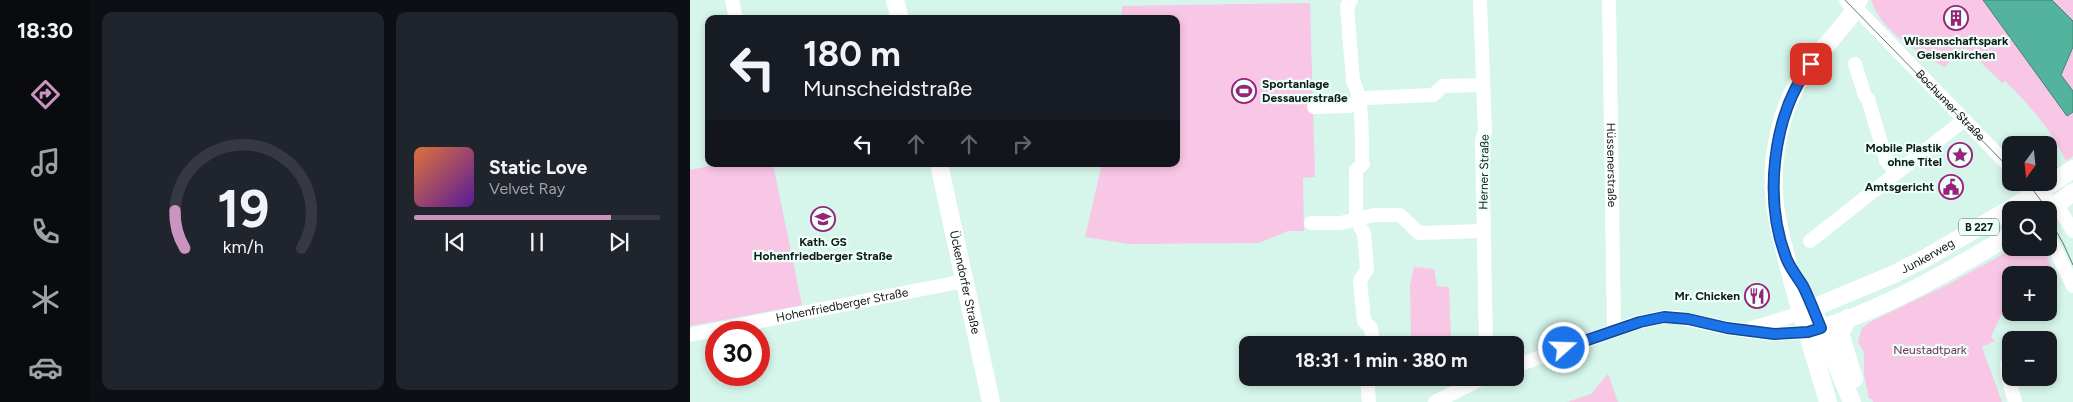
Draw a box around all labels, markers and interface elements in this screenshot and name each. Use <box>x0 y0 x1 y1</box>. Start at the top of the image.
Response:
building icon: Wissenschaftspark Gelsenkirchen <box>1943 5 1969 31</box>
text: 18:30 <box>17 17 73 44</box>
text: 180 m <box>803 33 901 75</box>
place label: Wissenschaftspark Gelsenkirchen <box>1904 34 2009 62</box>
icon: left <box>720 35 785 100</box>
pin <box>1790 43 1832 85</box>
icon: arrive <box>1797 50 1825 78</box>
street label: Bochumer Straße <box>1913 67 1988 144</box>
text: Munscheidstraße <box>803 75 972 102</box>
icon: directions <box>28 77 63 112</box>
place label: Sportanlage Dessauerstraße <box>1262 77 1348 105</box>
sports icon: Sportanlage Dessauerstraße <box>1231 78 1257 104</box>
street label: Hüssenerstraße <box>1604 123 1619 208</box>
icon: left <box>849 130 877 158</box>
icon: ahead <box>902 130 930 158</box>
icon: ahead <box>955 130 983 158</box>
icon: right <box>1008 130 1036 158</box>
street label: Herner Straße <box>1476 134 1492 210</box>
north arrow <box>2002 136 2058 191</box>
map controls <box>2002 136 2057 386</box>
place label: Mobile Plastik ohne Titel <box>1865 141 1943 169</box>
place icon: Mobile Plastik ohne Titel <box>1947 142 1973 168</box>
icon: music <box>28 145 63 180</box>
text: Static Love <box>489 156 587 179</box>
public building icon: Amtsgericht <box>1938 174 1964 200</box>
text: 19 <box>217 178 269 240</box>
text: Velvet Ray <box>489 179 565 198</box>
place label: Amtsgericht <box>1865 180 1934 194</box>
button: search <box>2002 201 2057 256</box>
school or university icon: Kath. GS Hohenfriedberger Straße <box>810 206 836 232</box>
icon: phone <box>28 214 63 249</box>
road number: B 227 <box>1959 218 1999 236</box>
icon: previous <box>441 228 469 256</box>
icon: pause <box>523 228 551 256</box>
icon: next <box>605 228 633 256</box>
street label: Ückendorfer Straße <box>947 229 983 336</box>
place label: Kath. GS Hohenfriedberger Straße <box>754 235 893 263</box>
text: km/h <box>223 236 263 257</box>
street label: Junkerweg <box>1899 236 1957 276</box>
button: + <box>2002 266 2057 321</box>
icon: climate <box>28 282 63 317</box>
restaurant icon: Mr. Chicken <box>1744 283 1770 309</box>
street label: Hohenfriedberger Straße <box>775 285 910 325</box>
place label: Mr. Chicken <box>1674 289 1740 303</box>
speed limit sign: 30 <box>705 321 770 386</box>
position arrow <box>1537 321 1589 373</box>
button: − <box>2002 331 2057 386</box>
park label: Neustadtpark <box>1893 343 1967 357</box>
text: 18:31 · 1 min · 380 m <box>1295 349 1468 372</box>
icon: car <box>28 350 63 385</box>

